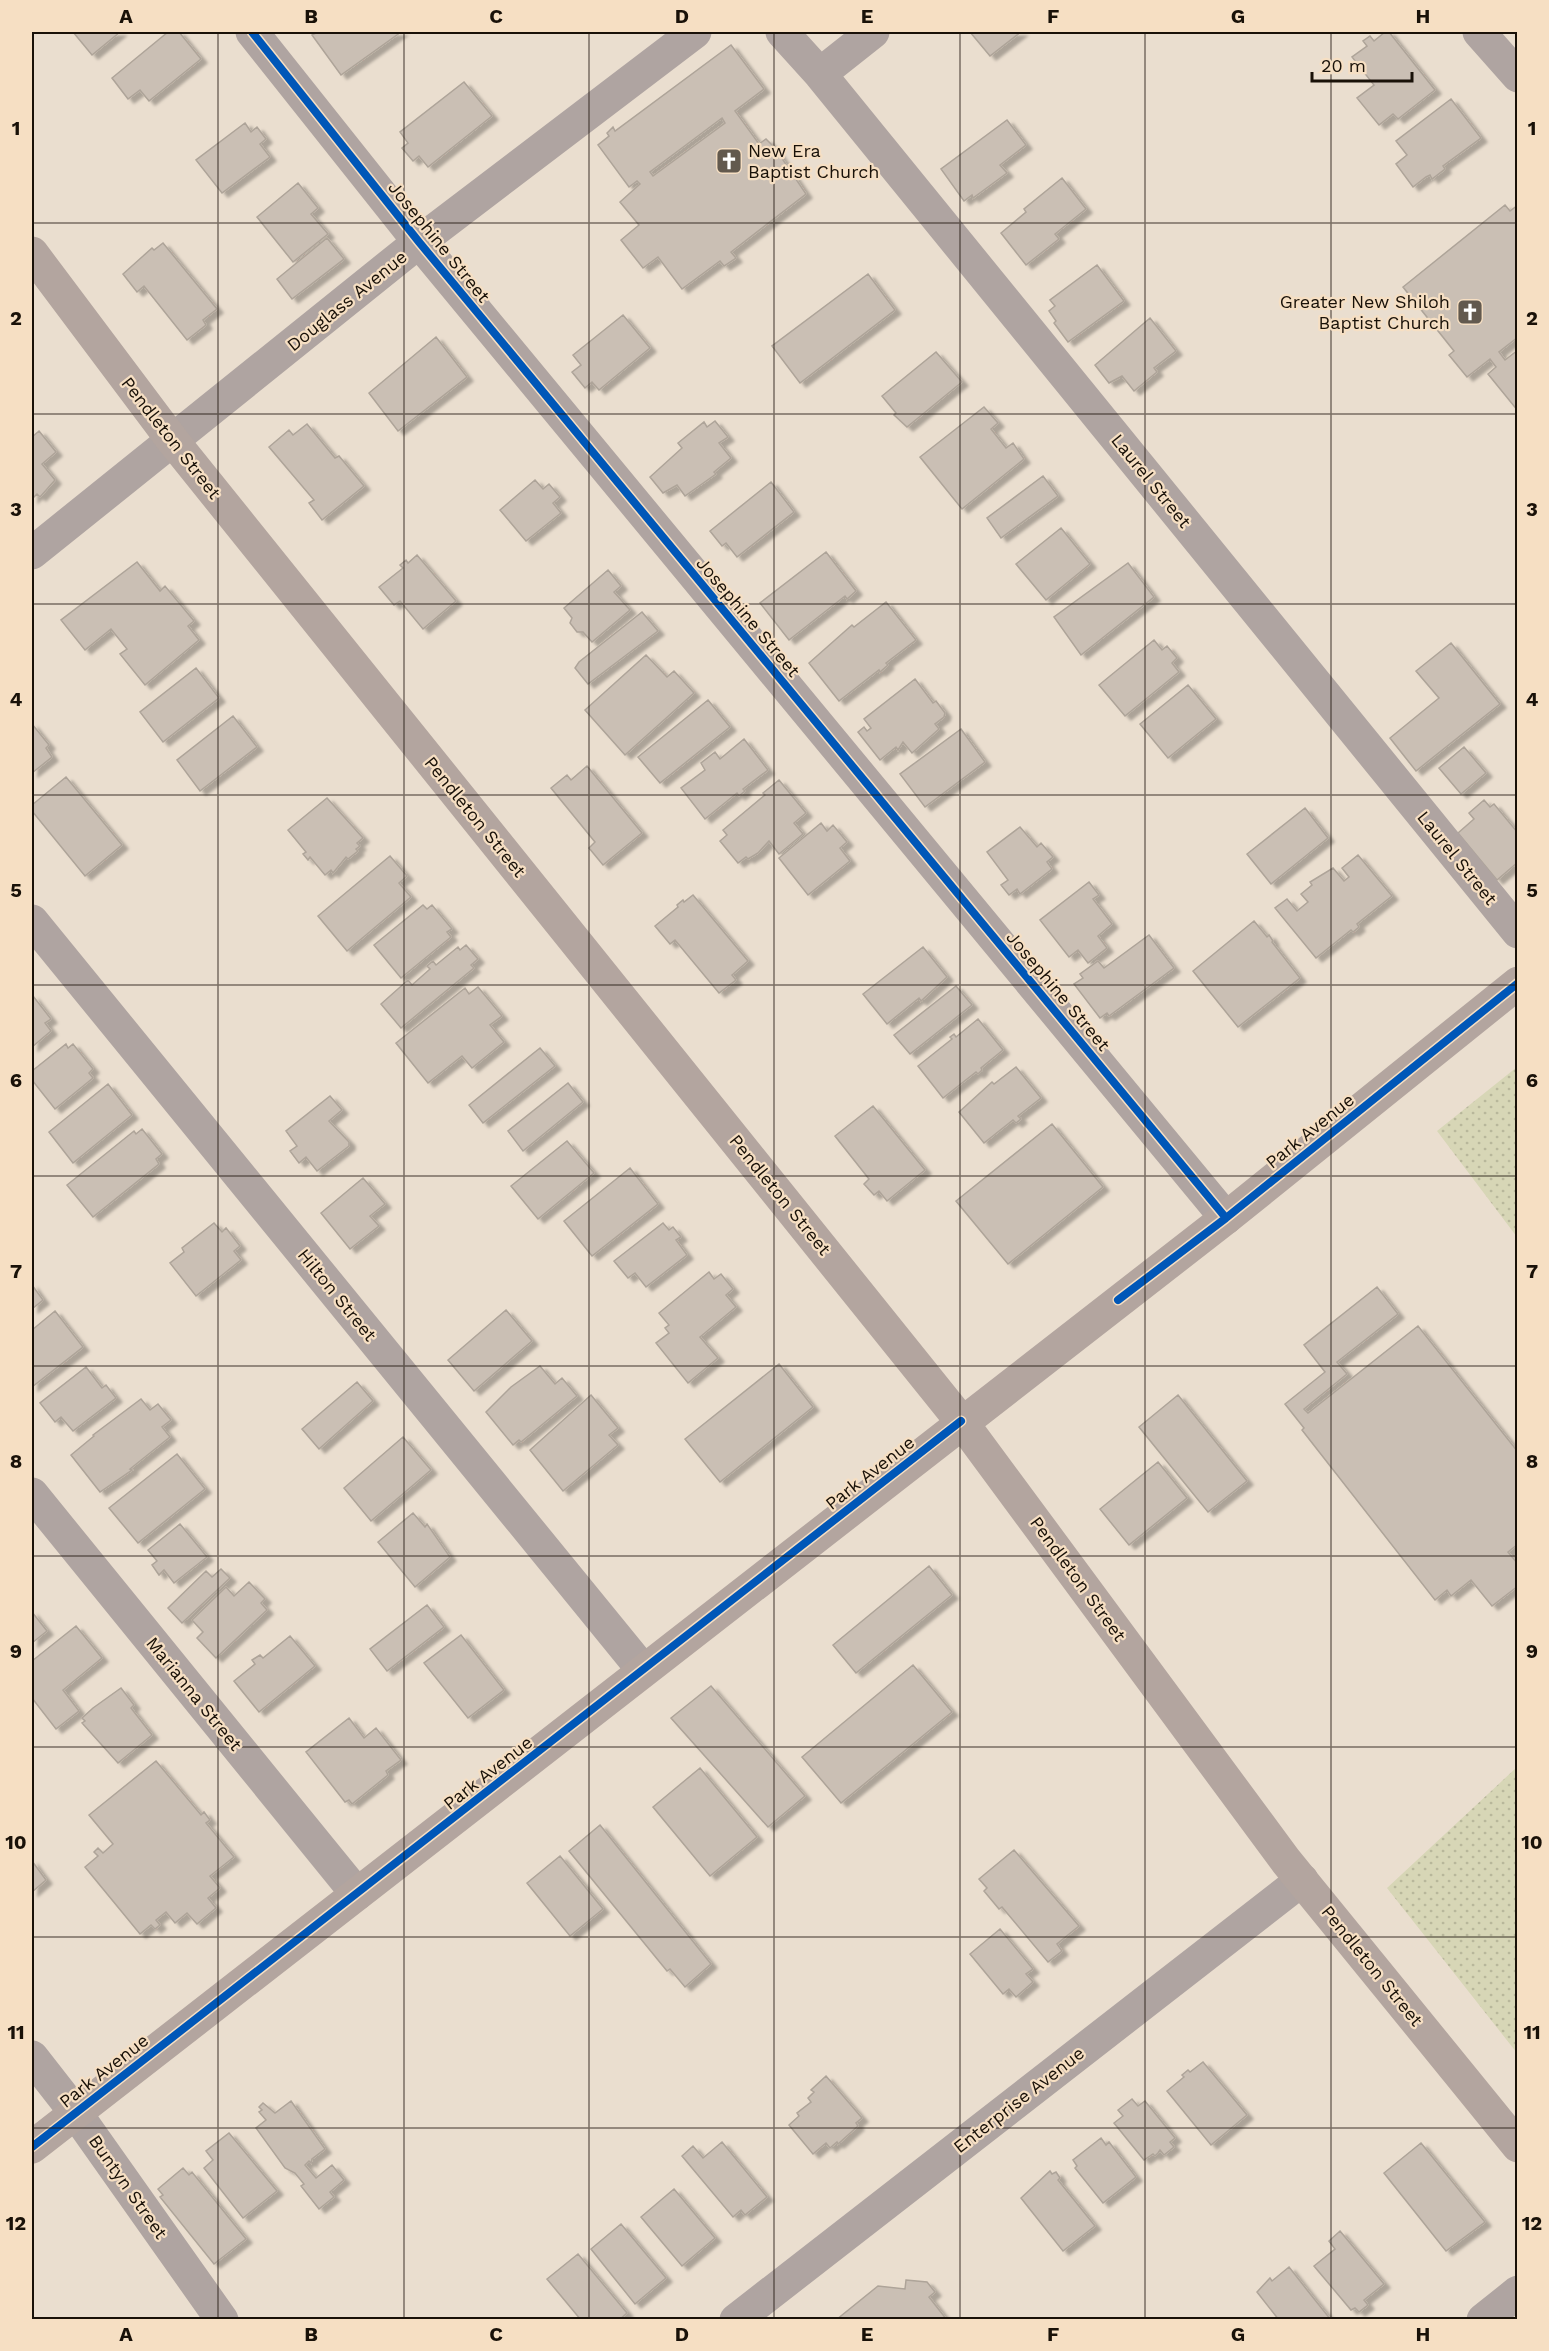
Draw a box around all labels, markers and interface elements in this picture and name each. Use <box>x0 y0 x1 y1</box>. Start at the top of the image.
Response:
text: A <box>119 4 133 28</box>
text: B <box>304 4 318 28</box>
text: C <box>489 4 503 28</box>
text: D <box>675 4 689 28</box>
text: E <box>861 4 873 28</box>
text: F <box>1047 4 1059 28</box>
text: G <box>1231 4 1245 28</box>
text: H <box>1416 4 1430 28</box>
scale bar <box>1312 45 1412 83</box>
text: 20 m <box>1321 55 1366 76</box>
text: 1 <box>12 116 20 140</box>
text: 1 <box>1528 116 1536 140</box>
place label: New Era Baptist Church <box>748 140 879 182</box>
church icon: New Era Baptist Church <box>714 146 744 176</box>
street label: Josephine Street <box>384 177 495 307</box>
street label: Douglass Avenue <box>282 246 411 355</box>
place label: Greater New Shiloh Baptist Church <box>1280 291 1450 333</box>
church icon: Greater New Shiloh Baptist Church <box>1455 297 1485 327</box>
text: 2 <box>10 306 22 330</box>
text: 2 <box>1526 306 1538 330</box>
street label: Pendleton Street <box>117 372 226 503</box>
street label: Laurel Street <box>1107 430 1196 532</box>
text: 3 <box>10 497 22 521</box>
text: 3 <box>1526 497 1538 521</box>
street label: Josephine Street <box>692 553 805 681</box>
text: 4 <box>10 687 23 711</box>
text: 4 <box>1526 687 1539 711</box>
street label: Pendleton Street <box>420 752 531 882</box>
street label: Laurel Street <box>1413 807 1502 909</box>
text: 5 <box>10 878 22 902</box>
text: 5 <box>1526 878 1538 902</box>
street label: Josephine Street <box>1002 927 1115 1055</box>
text: 6 <box>10 1068 22 1092</box>
text: 6 <box>1526 1068 1538 1092</box>
street label: Park Avenue <box>1261 1089 1358 1173</box>
street label: Pendleton Street <box>725 1130 836 1260</box>
street label: Hilton Street <box>294 1244 381 1346</box>
text: 7 <box>10 1259 22 1283</box>
text: 7 <box>1526 1259 1538 1283</box>
street label: Park Avenue <box>821 1431 918 1514</box>
text: 8 <box>10 1449 22 1473</box>
text: 8 <box>1526 1449 1538 1473</box>
street label: Pendleton Street <box>1026 1512 1131 1646</box>
street label: Marianna Street <box>142 1633 247 1755</box>
text: 9 <box>10 1639 22 1663</box>
text: 9 <box>1526 1639 1538 1663</box>
street label: Park Avenue <box>439 1731 536 1814</box>
text: 10 <box>5 1830 27 1854</box>
text: 10 <box>1521 1830 1543 1854</box>
street label: Pendleton Street <box>1317 1901 1428 2031</box>
text: 11 <box>7 2020 25 2044</box>
text: 11 <box>1523 2020 1541 2044</box>
street label: Park Avenue <box>55 2029 152 2112</box>
street label: Enterprise Avenue <box>949 2042 1088 2157</box>
street label: Buntyn Street <box>85 2131 172 2243</box>
text: 12 <box>6 2211 26 2235</box>
text: 12 <box>1522 2211 1542 2235</box>
text: A <box>119 2322 133 2346</box>
text: B <box>304 2322 318 2346</box>
text: C <box>489 2322 503 2346</box>
text: D <box>675 2322 689 2346</box>
text: E <box>861 2322 873 2346</box>
text: F <box>1047 2322 1059 2346</box>
text: G <box>1231 2322 1245 2346</box>
text: H <box>1416 2322 1430 2346</box>

